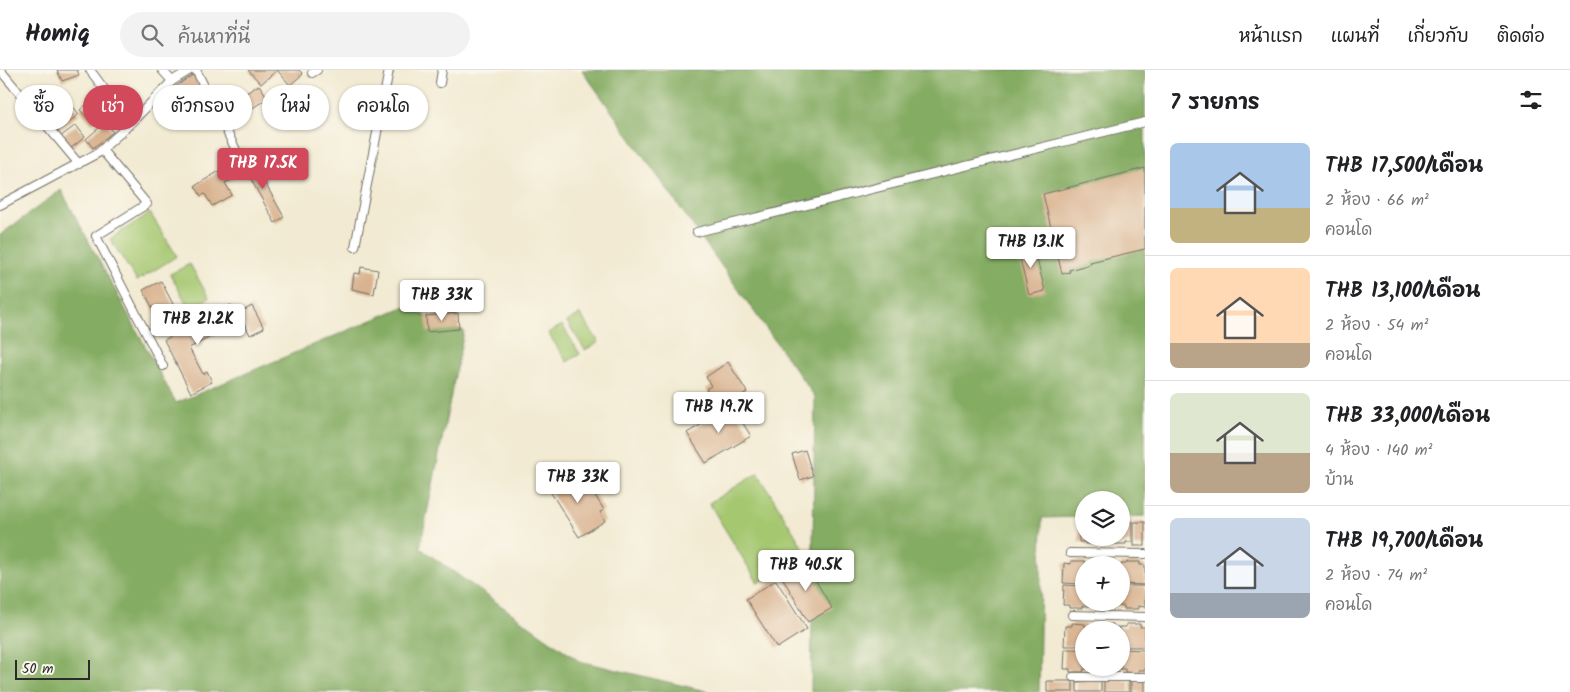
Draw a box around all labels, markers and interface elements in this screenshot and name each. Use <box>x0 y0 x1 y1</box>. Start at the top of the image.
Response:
search box <box>120 12 470 57</box>
text: Homiq <box>25 15 90 54</box>
icon: search <box>138 21 166 49</box>
text: ค้นหาที่นี่ <box>178 23 250 53</box>
text: หน้าแรก <box>1239 23 1303 52</box>
text: แผนที่ <box>1331 23 1379 52</box>
text: เกี่ยวกับ <box>1407 23 1469 52</box>
text: ติดต่อ <box>1497 23 1545 52</box>
chip: ซื้อ <box>15 85 73 130</box>
chip: เช่า <box>83 85 143 130</box>
chip: ตัวกรอง <box>153 85 252 130</box>
chip: ใหม่ <box>262 85 329 130</box>
chip: คอนโด <box>339 85 428 130</box>
icon: filters <box>1517 86 1545 114</box>
text: 7 รายการ <box>1170 87 1260 120</box>
pin: THB 17.5K <box>206 148 320 190</box>
text: THB 17,500/เดือน <box>1325 150 1483 183</box>
text: THB 17.5K <box>228 151 298 176</box>
icon: home <box>1210 163 1270 223</box>
text: 2 ห้อง · 66 m² <box>1325 188 1429 213</box>
text: คอนโด <box>1325 218 1372 243</box>
pin: THB 13.1K <box>974 226 1088 269</box>
text: THB 13.1K <box>997 230 1065 255</box>
text: THB 13,100/เดือน <box>1325 275 1481 308</box>
pin: THB 33K <box>396 280 488 322</box>
text: THB 33K <box>411 283 473 308</box>
icon: home <box>1210 288 1270 348</box>
pin: THB 21.2K <box>141 304 255 346</box>
text: THB 21.2K <box>162 307 234 332</box>
text: 2 ห้อง · 54 m² <box>1325 313 1428 338</box>
text: คอนโด <box>1325 343 1372 368</box>
pin: THB 19.7K <box>662 392 776 434</box>
text: THB 19.7K <box>684 395 754 420</box>
text: THB 33,000/เดือน <box>1325 400 1490 433</box>
icon: home <box>1210 413 1270 473</box>
text: 4 ห้อง · 140 m² <box>1325 438 1432 463</box>
pin: THB 33K <box>532 462 624 504</box>
text: THB 33K <box>547 465 609 490</box>
text: บ้าน <box>1325 468 1353 493</box>
map controls <box>1075 491 1130 676</box>
button: layers <box>1075 491 1130 546</box>
text: THB 19,700/เดือน <box>1325 525 1483 558</box>
icon: home <box>1210 538 1270 598</box>
pin: THB 40.5K <box>749 550 863 592</box>
text: THB 40.5K <box>769 553 843 578</box>
button: + <box>1075 556 1130 611</box>
text: 2 ห้อง · 74 m² <box>1325 563 1427 588</box>
text: คอนโด <box>1325 593 1372 618</box>
button: − <box>1075 621 1130 676</box>
scale bar <box>15 657 90 680</box>
text: 50 m <box>22 658 53 680</box>

